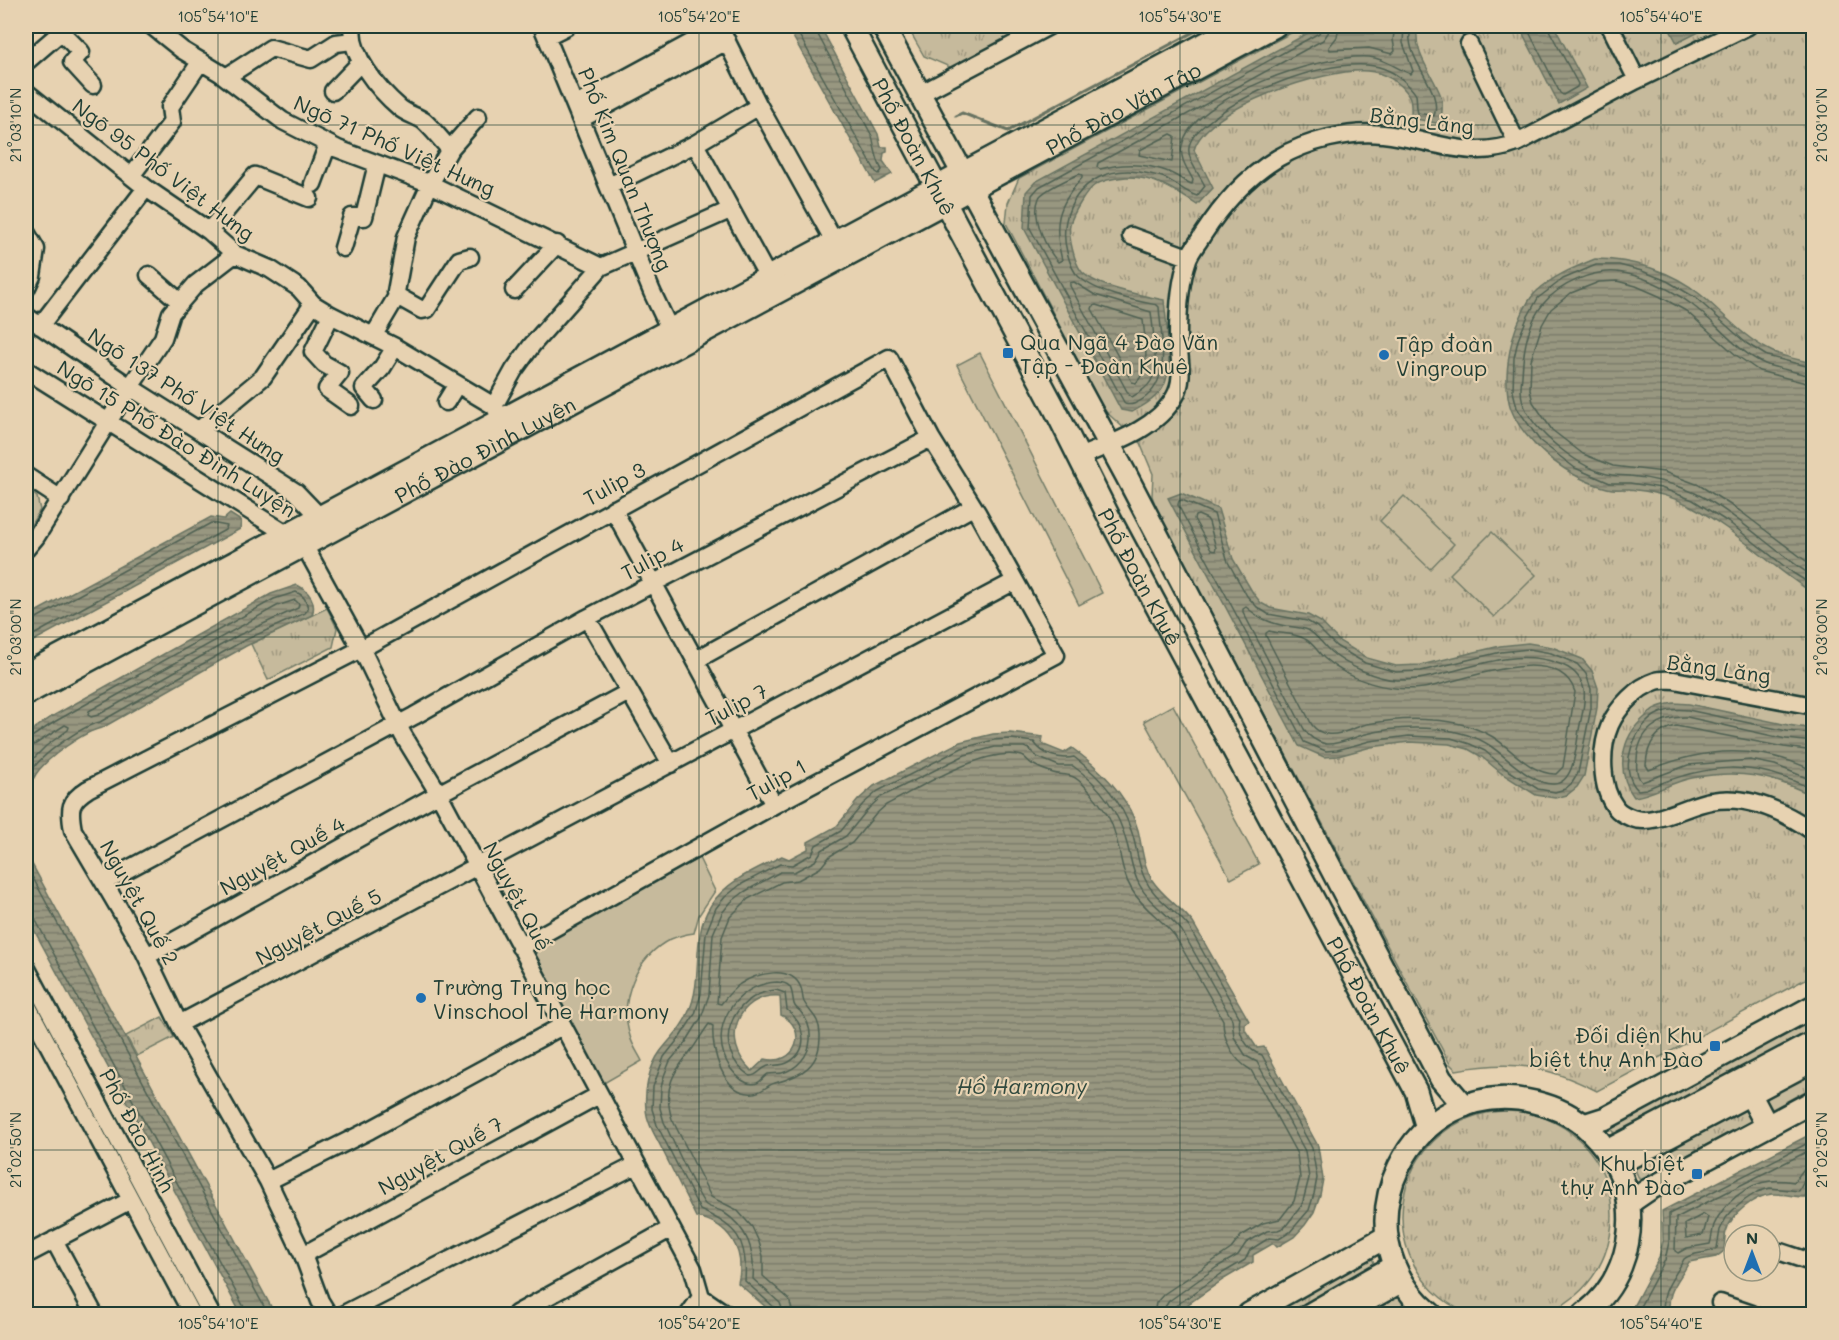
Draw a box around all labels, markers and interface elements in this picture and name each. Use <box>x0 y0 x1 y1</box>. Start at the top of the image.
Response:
text: 105°54'10"E <box>177 6 259 26</box>
text: 105°54'20"E <box>658 6 741 26</box>
text: 105°54'30"E <box>1138 6 1222 26</box>
text: 105°54'40"E <box>1619 6 1703 26</box>
street label: Phố Đào Văn Tập <box>1041 55 1205 160</box>
street label: Phố Kim Quan Thượng <box>573 63 679 275</box>
street label: Phố Đoàn Khuê <box>867 73 963 219</box>
text: 21°03'10"N <box>5 88 25 162</box>
street label: Ngõ 71 Phố Việt Hưng <box>290 88 500 202</box>
text: 21°03'10"N <box>1811 88 1831 162</box>
street label: Ngõ 95 Phố Việt Hưng <box>68 92 260 246</box>
street label: Bằng Lăng <box>1368 100 1476 140</box>
street label: Ngõ 137 Phố Việt Hưng <box>83 321 291 469</box>
place label: Qua Ngã 4 Đào Văn Tập - Đoàn Khuê <box>1020 328 1218 379</box>
place label: Tập đoàn Vingroup <box>1396 330 1493 381</box>
marker: Qua Ngã 4 Đào Văn Tập - Đoàn Khuê <box>1001 346 1015 360</box>
marker: Tập đoàn Vingroup <box>1377 348 1391 362</box>
street label: Ngõ 15 Phố Đào Đình Luyện <box>53 353 301 523</box>
street label: Phố Đào Đình Luyện <box>389 389 580 508</box>
street label: Tulip 3 <box>578 455 650 511</box>
street label: Phố Đoàn Khuê <box>1093 503 1188 650</box>
street label: Tulip 4 <box>616 530 688 586</box>
text: 21°03'00"N <box>5 598 25 676</box>
text: 21°03'00"N <box>1811 598 1831 676</box>
street label: Bằng Lăng <box>1665 647 1773 689</box>
street label: Tulip 7 <box>700 677 772 731</box>
street label: Tulip 1 <box>741 752 811 806</box>
street label: Nguyệt Quế 4 <box>215 809 350 901</box>
street label: Nguyệt Quế 2 <box>95 835 185 969</box>
street label: Nguyệt Quế <box>478 837 558 955</box>
street label: Nguyệt Quế 5 <box>250 881 386 971</box>
street label: Phố Đoàn Khuê <box>1322 932 1418 1078</box>
place label: Trường Trung học Vinschool The Harmony <box>433 973 670 1024</box>
marker: Trường Trung học Vinschool The Harmony <box>414 991 428 1005</box>
place label: Đối diện Khu biệt thự Anh Đào <box>1530 1021 1703 1072</box>
marker: Đối diện Khu biệt thự Anh Đào <box>1708 1039 1722 1053</box>
street label: Phố Đào Hinh <box>94 1064 182 1196</box>
water label: Hồ Harmony <box>957 1071 1088 1100</box>
street label: Nguyệt Quế 7 <box>373 1110 507 1200</box>
text: 21°02'50"N <box>5 1112 25 1188</box>
text: 21°02'50"N <box>1811 1112 1831 1188</box>
place label: Khu biệt thự Anh Đào <box>1560 1149 1685 1200</box>
marker: Khu biệt thự Anh Đào <box>1690 1167 1704 1181</box>
north arrow <box>1722 1223 1782 1283</box>
text: N <box>1746 1227 1758 1248</box>
text: 105°54'10"E <box>177 1313 259 1333</box>
text: 105°54'20"E <box>658 1313 741 1333</box>
text: 105°54'30"E <box>1138 1313 1222 1333</box>
text: 105°54'40"E <box>1619 1313 1703 1333</box>

